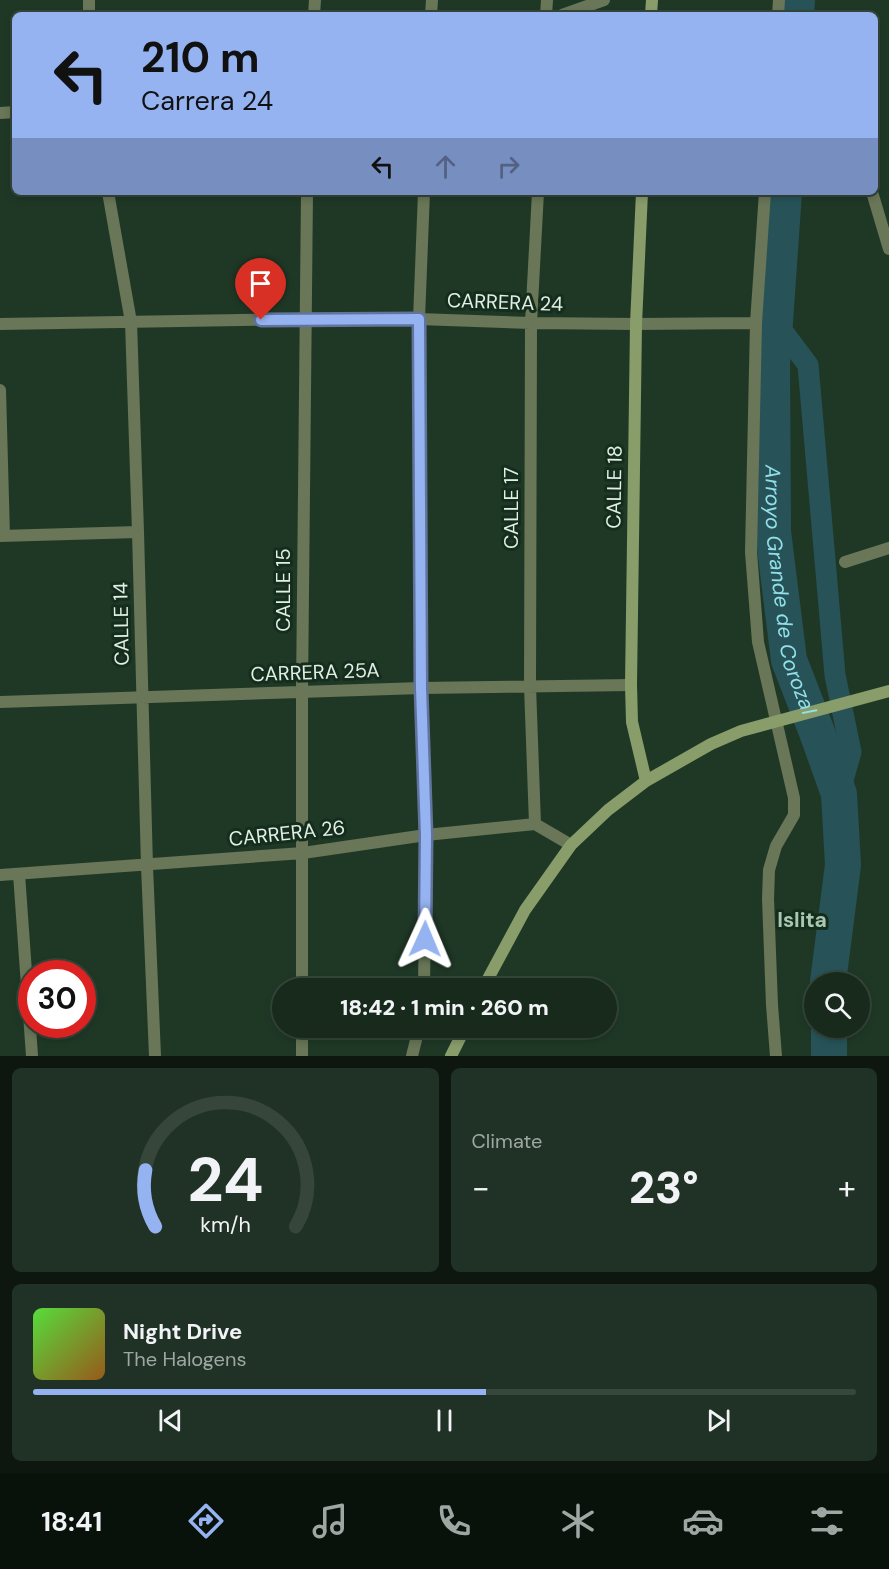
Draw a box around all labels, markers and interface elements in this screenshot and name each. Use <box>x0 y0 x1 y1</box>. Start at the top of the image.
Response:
text: 210 m <box>141 30 259 85</box>
icon: left <box>42 36 120 114</box>
text: Carrera 24 <box>141 83 273 118</box>
icon: left <box>366 150 399 183</box>
icon: ahead <box>429 150 462 183</box>
icon: right <box>492 150 525 183</box>
pin <box>235 258 286 320</box>
icon: arrive <box>244 267 277 300</box>
street label: CARRERA 24 <box>447 287 563 317</box>
street label: CALLE 18 <box>600 445 628 529</box>
water label: Arroyo Grande de Corozal <box>759 464 823 719</box>
street label: CALLE 17 <box>498 467 524 549</box>
street label: CALLE 15 <box>270 548 296 632</box>
street label: CALLE 14 <box>107 582 135 666</box>
street label: CARRERA 25A <box>250 657 380 687</box>
street label: CARRERA 26 <box>228 814 346 852</box>
district label: Islita <box>777 906 827 934</box>
position arrow <box>393 907 457 971</box>
speed limit sign: 30 <box>18 960 96 1038</box>
map controls <box>804 972 870 1038</box>
button: search <box>804 972 870 1038</box>
text: 18:42 · 1 min · 260 m <box>340 993 549 1022</box>
text: Climate <box>472 1128 542 1154</box>
text: 24 <box>187 1139 263 1220</box>
text: 23° <box>629 1158 699 1217</box>
text: − <box>472 1166 490 1209</box>
text: + <box>838 1166 856 1209</box>
text: km/h <box>200 1211 251 1239</box>
text: Night Drive <box>123 1317 242 1346</box>
text: The Halogens <box>123 1346 246 1372</box>
icon: previous <box>154 1404 187 1437</box>
icon: pause <box>428 1404 461 1437</box>
icon: next <box>702 1404 735 1437</box>
icon: directions <box>185 1500 227 1542</box>
icon: music <box>309 1500 351 1542</box>
icon: phone <box>433 1500 475 1542</box>
icon: climate <box>557 1500 599 1542</box>
icon: car <box>682 1500 724 1542</box>
icon: filters <box>806 1500 848 1542</box>
text: 18:41 <box>41 1504 102 1539</box>

